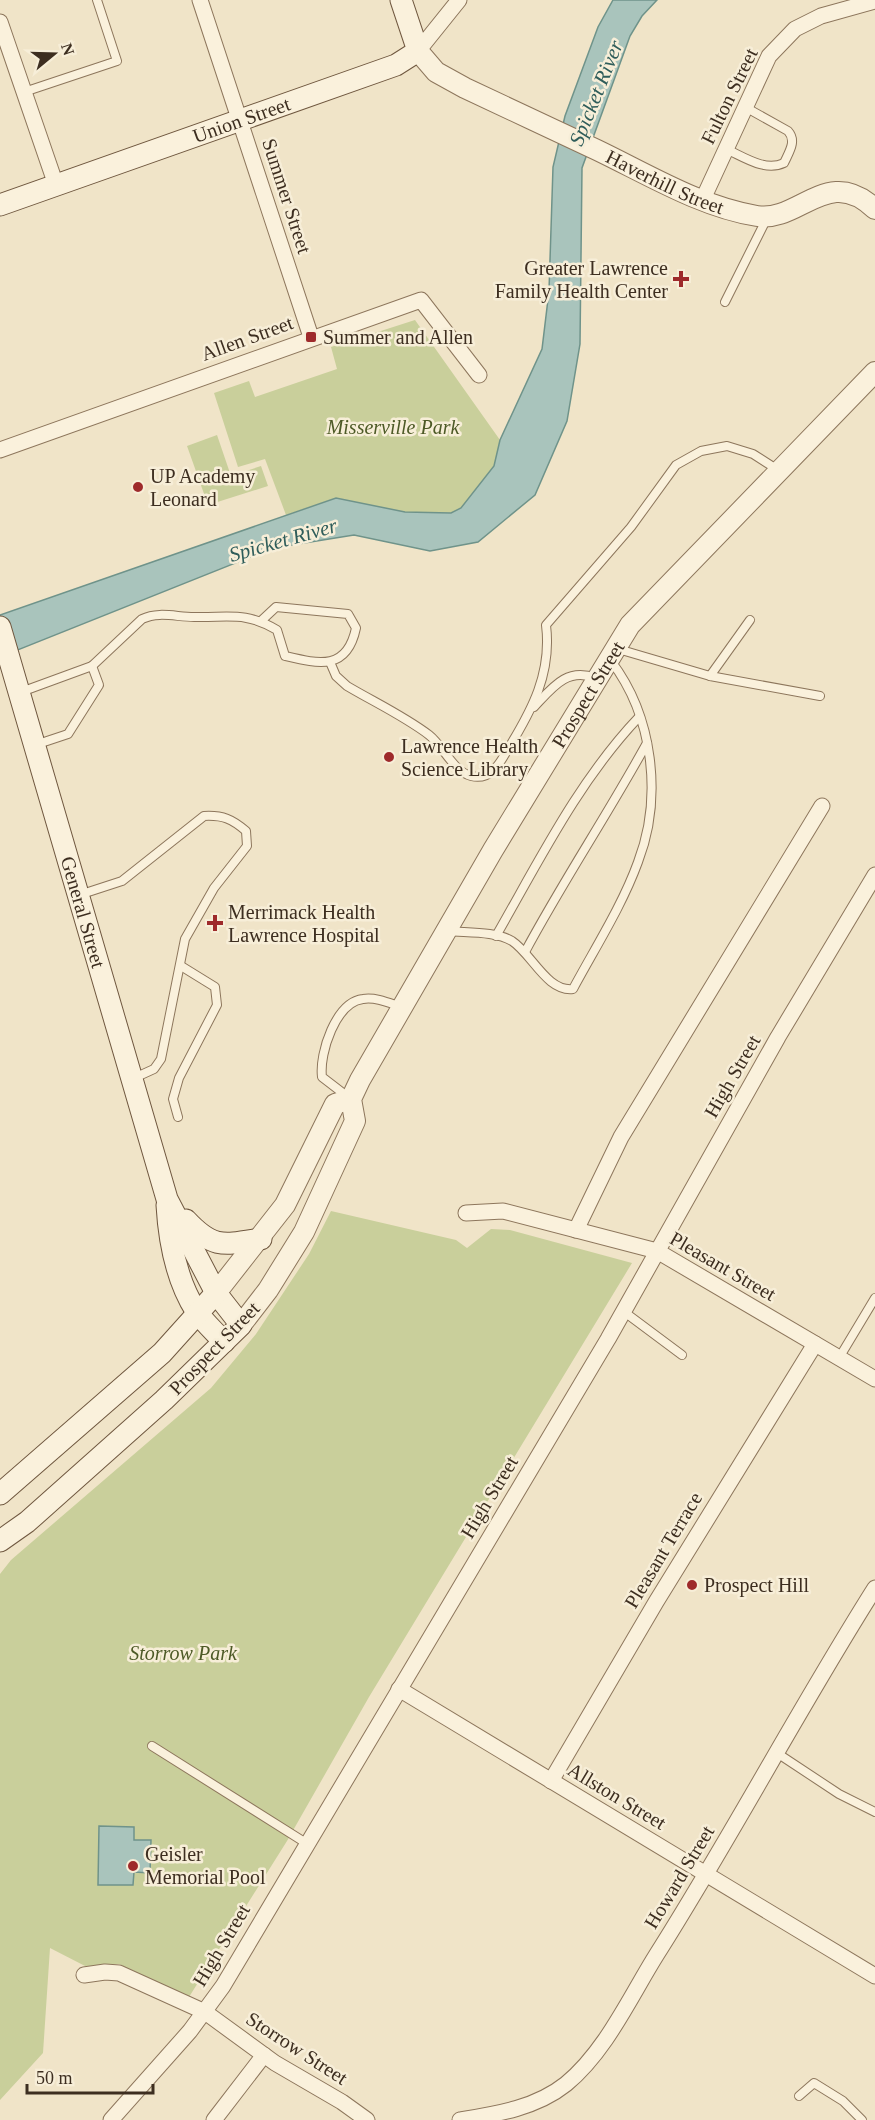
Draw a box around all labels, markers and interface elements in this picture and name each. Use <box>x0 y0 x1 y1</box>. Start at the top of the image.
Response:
north arrow <box>24 24 84 84</box>
water label: Spicket River <box>564 36 628 149</box>
text: N <box>58 41 78 58</box>
street label: Fulton Street <box>696 44 762 148</box>
street label: Union Street <box>190 92 293 147</box>
street label: Summer Street <box>258 136 316 257</box>
street label: Haverhill Street <box>603 145 727 219</box>
place label: Greater Lawrence Family Health Center <box>495 257 668 303</box>
marker: Greater Lawrence Family Health Center <box>672 270 690 288</box>
street label: Allen Street <box>198 311 296 365</box>
place label: Summer and Allen <box>323 326 473 348</box>
marker: Summer and Allen <box>304 330 318 344</box>
park label: Misserville Park <box>326 416 460 438</box>
place label: UP Academy Leonard <box>150 465 255 510</box>
marker: UP Academy Leonard <box>131 480 145 494</box>
water label: Spicket River <box>226 513 341 567</box>
street label: Prospect Street <box>547 637 629 752</box>
place label: Lawrence Health Science Library <box>401 735 538 781</box>
marker: Lawrence Health Science Library <box>382 750 396 764</box>
street label: General Street <box>57 854 110 971</box>
place label: Merrimack Health Lawrence Hospital <box>228 901 380 947</box>
marker: Merrimack Health Lawrence Hospital <box>206 914 224 932</box>
street label: High Street <box>700 1030 766 1122</box>
street label: Pleasant Street <box>666 1227 780 1305</box>
street label: Prospect Street <box>164 1297 265 1400</box>
street label: High Street <box>456 1452 523 1542</box>
street label: Pleasant Terrace <box>620 1488 706 1612</box>
place label: Prospect Hill <box>704 1574 809 1597</box>
marker: Prospect Hill <box>685 1578 699 1592</box>
park label: Storrow Park <box>129 1642 238 1664</box>
street label: Allston Street <box>564 1758 670 1834</box>
street label: Howard Street <box>640 1821 719 1932</box>
place label: Geisler Memorial Pool <box>145 1843 266 1888</box>
marker: Geisler Memorial Pool <box>126 1859 140 1873</box>
street label: High Street <box>188 1900 255 1990</box>
street label: Storrow Street <box>242 2007 352 2089</box>
scale bar <box>27 2057 153 2095</box>
text: 50 m <box>36 2068 73 2088</box>

